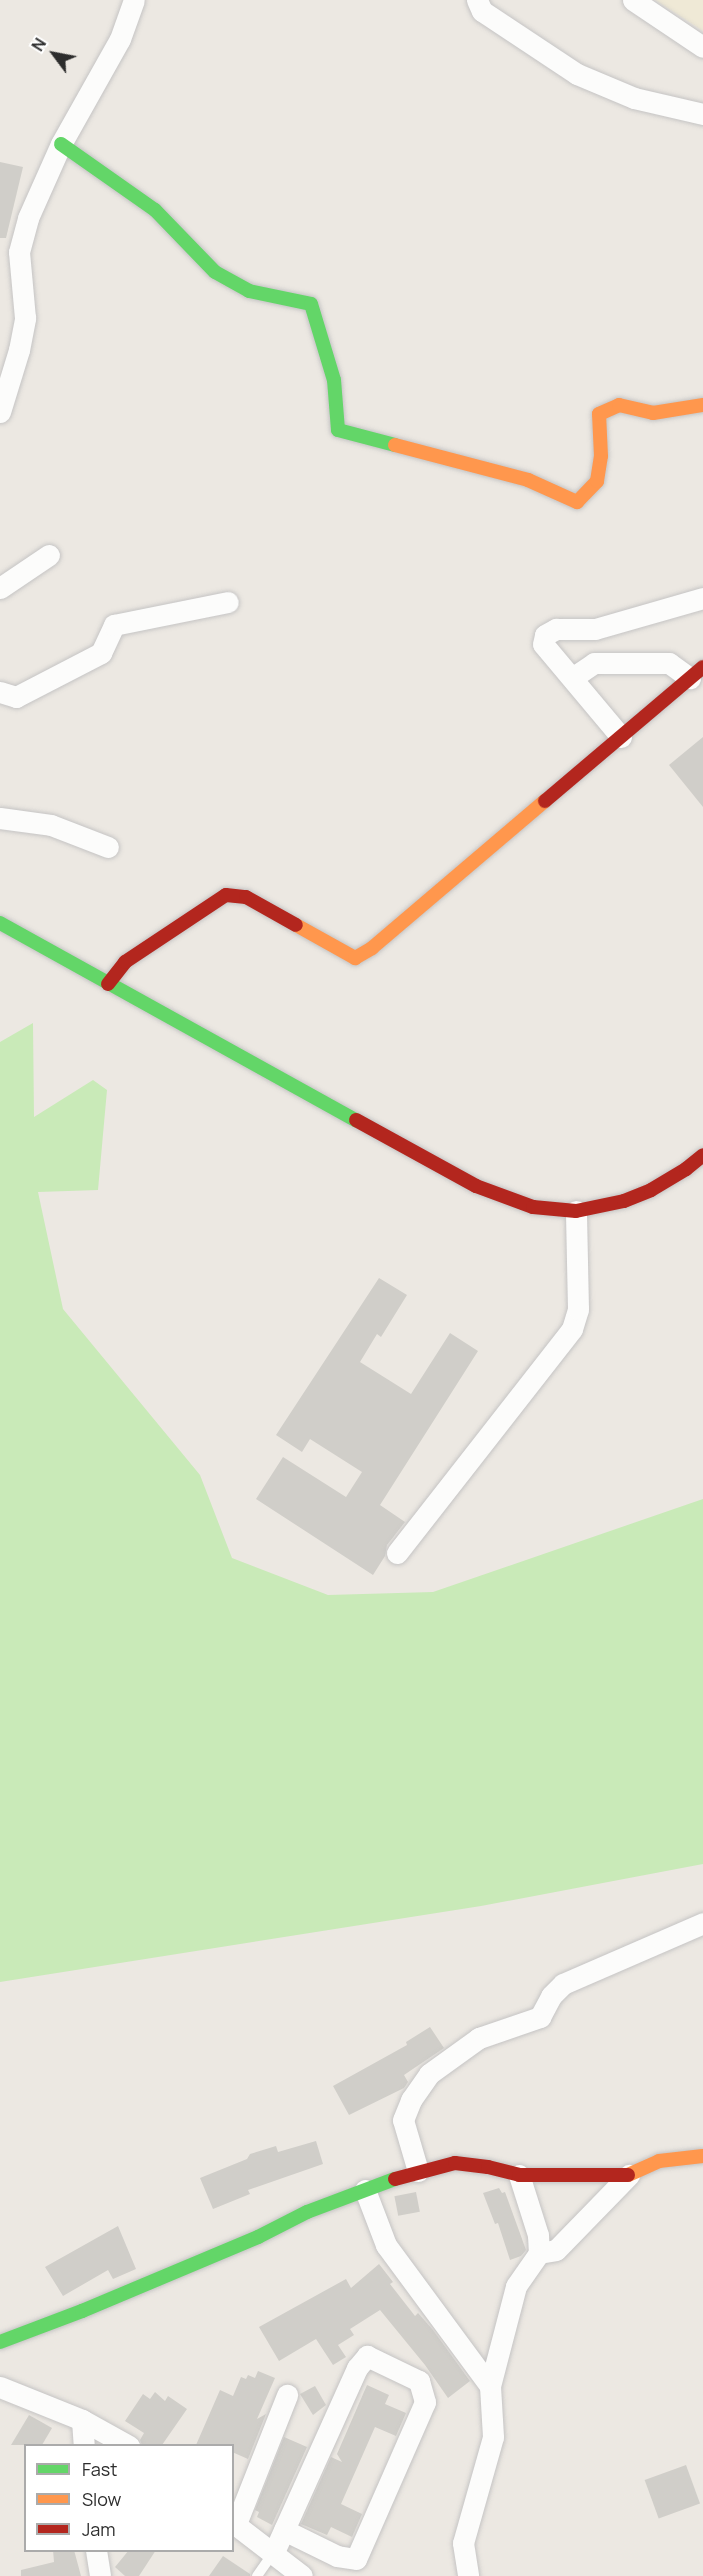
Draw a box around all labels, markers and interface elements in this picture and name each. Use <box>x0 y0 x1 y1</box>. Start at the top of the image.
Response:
north arrow <box>24 24 84 84</box>
text: N <box>26 34 51 55</box>
legend <box>24 2444 234 2552</box>
text: Fast <box>82 2457 117 2481</box>
text: Slow <box>82 2487 121 2511</box>
text: Jam <box>82 2517 116 2541</box>

